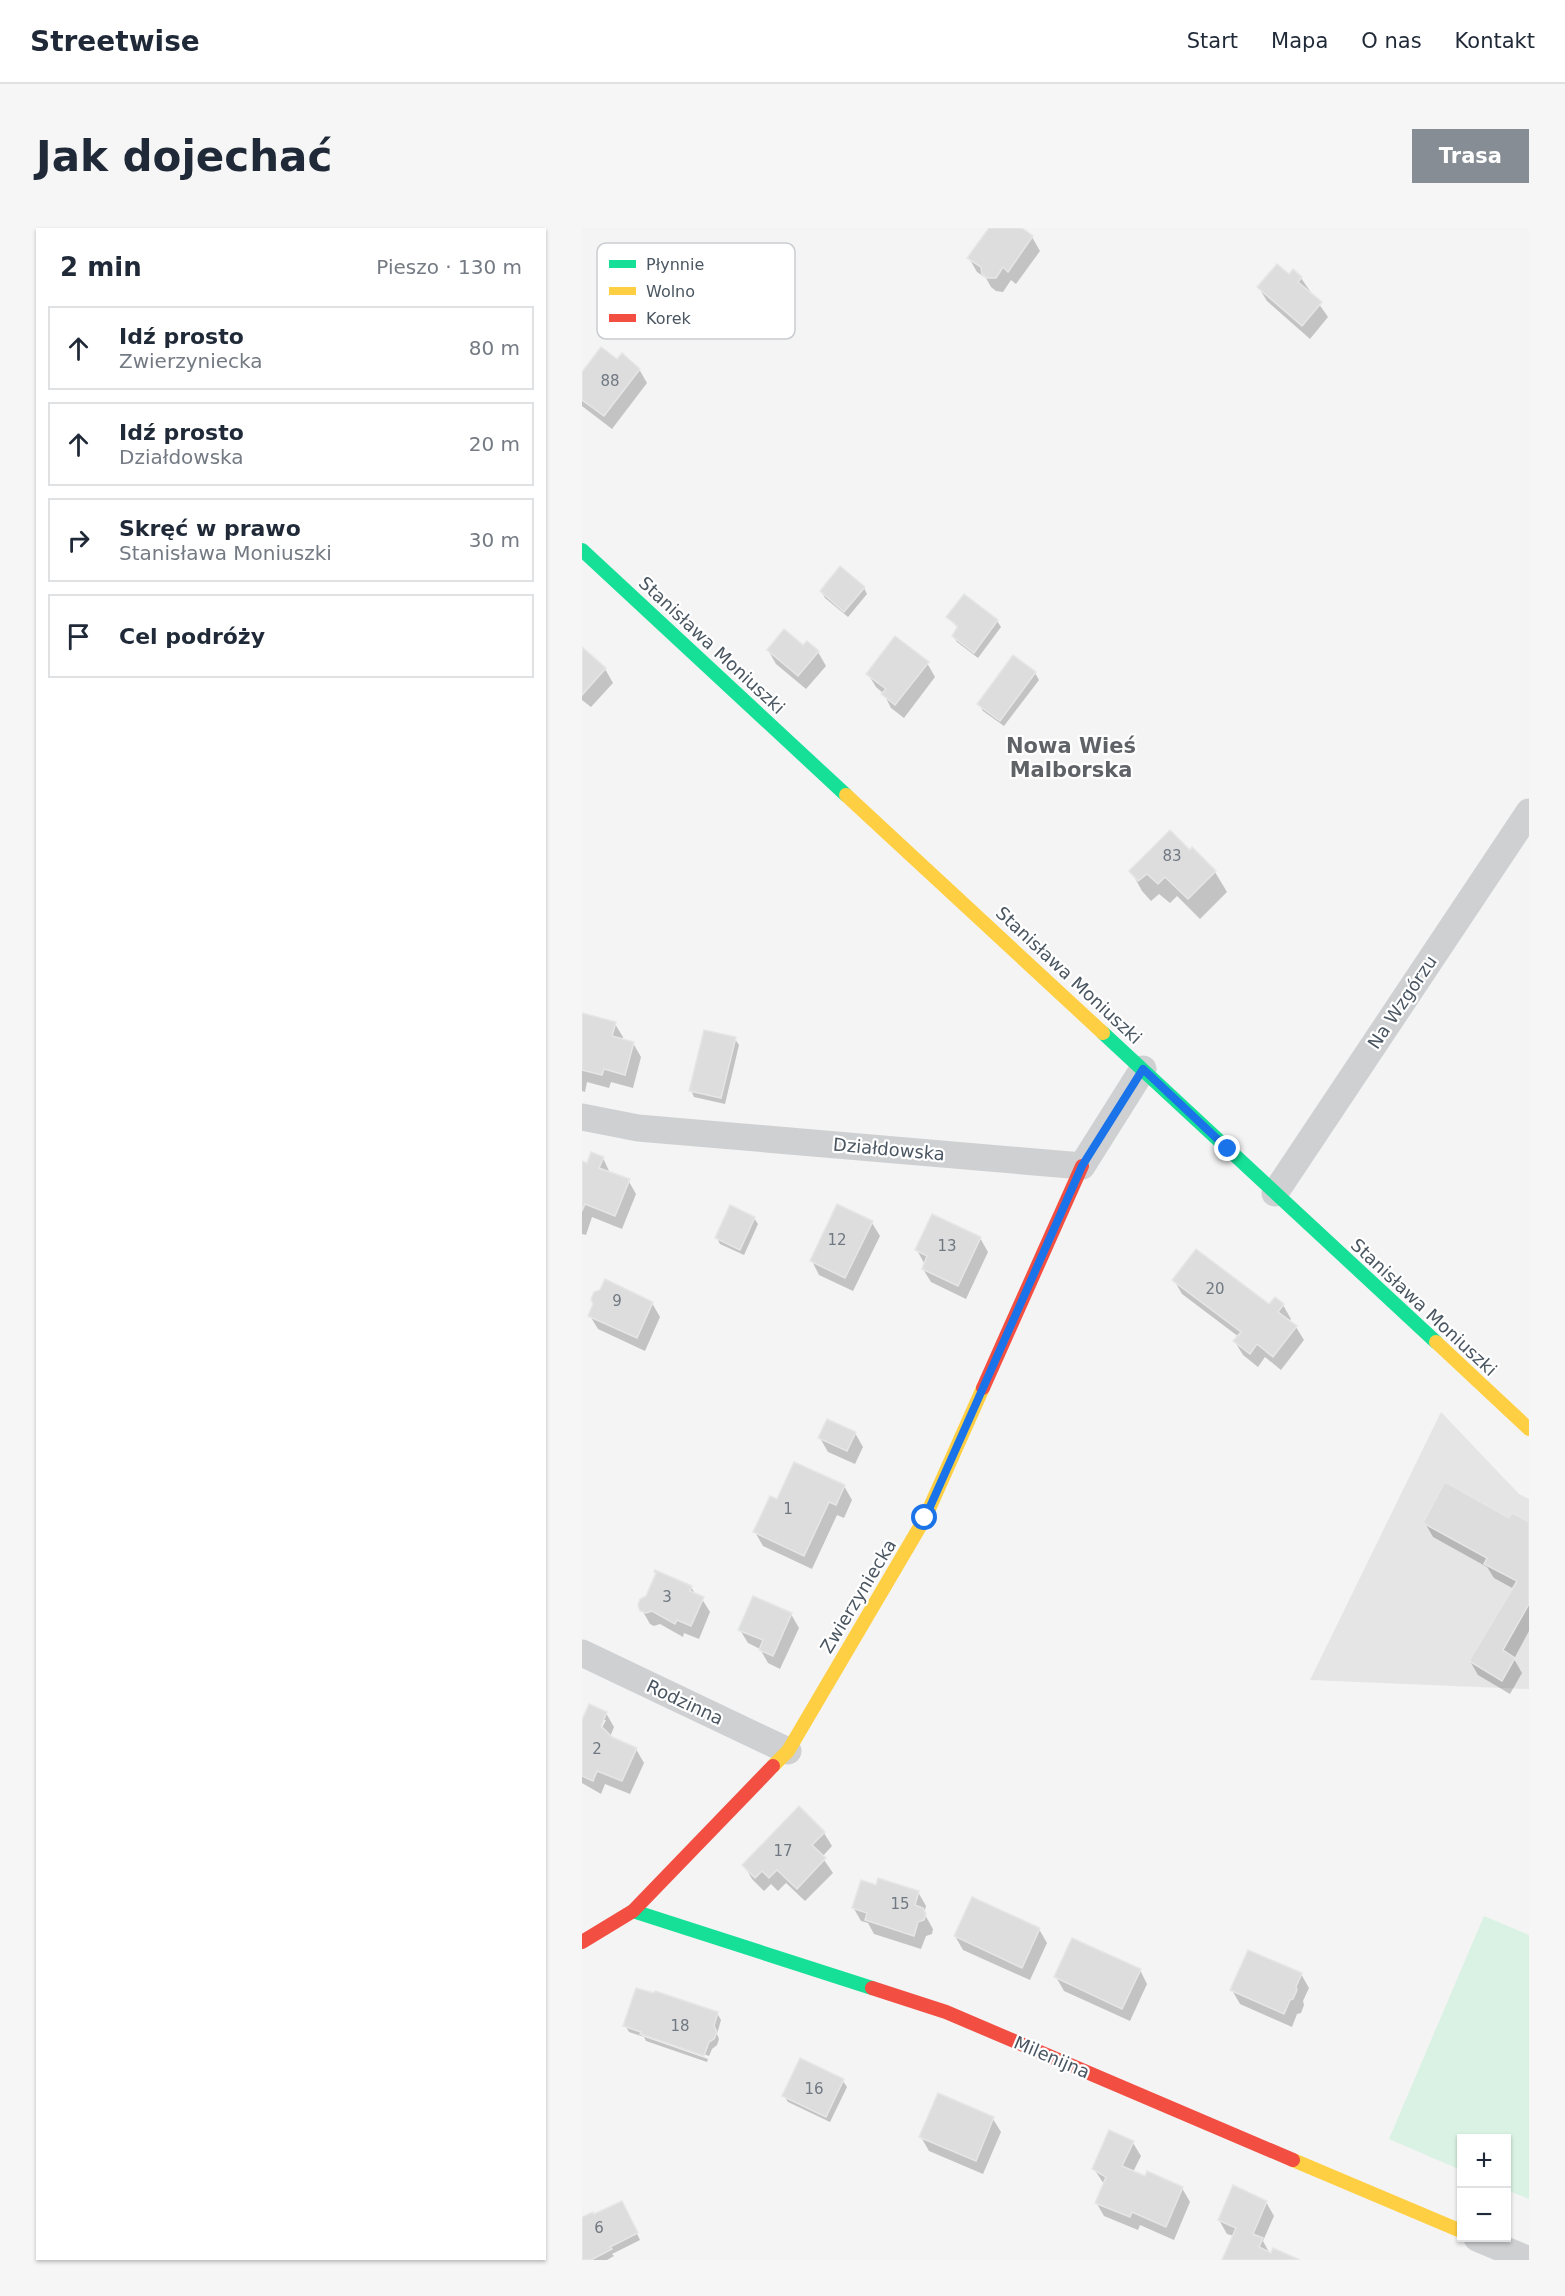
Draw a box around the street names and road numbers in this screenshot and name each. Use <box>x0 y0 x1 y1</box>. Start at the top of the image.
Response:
street label: Stanisława Moniuszki <box>635 572 789 718</box>
street label: Stanisława Moniuszki <box>992 902 1146 1048</box>
street label: Na Wzgórzu <box>1363 951 1441 1053</box>
street label: Działdowska <box>832 1134 946 1164</box>
street label: Stanisława Moniuszki <box>1347 1234 1501 1380</box>
street label: Zwierzyniecka <box>816 1535 900 1657</box>
street label: Rodzinna <box>643 1675 727 1729</box>
street label: Milenijna <box>1011 2032 1093 2082</box>

